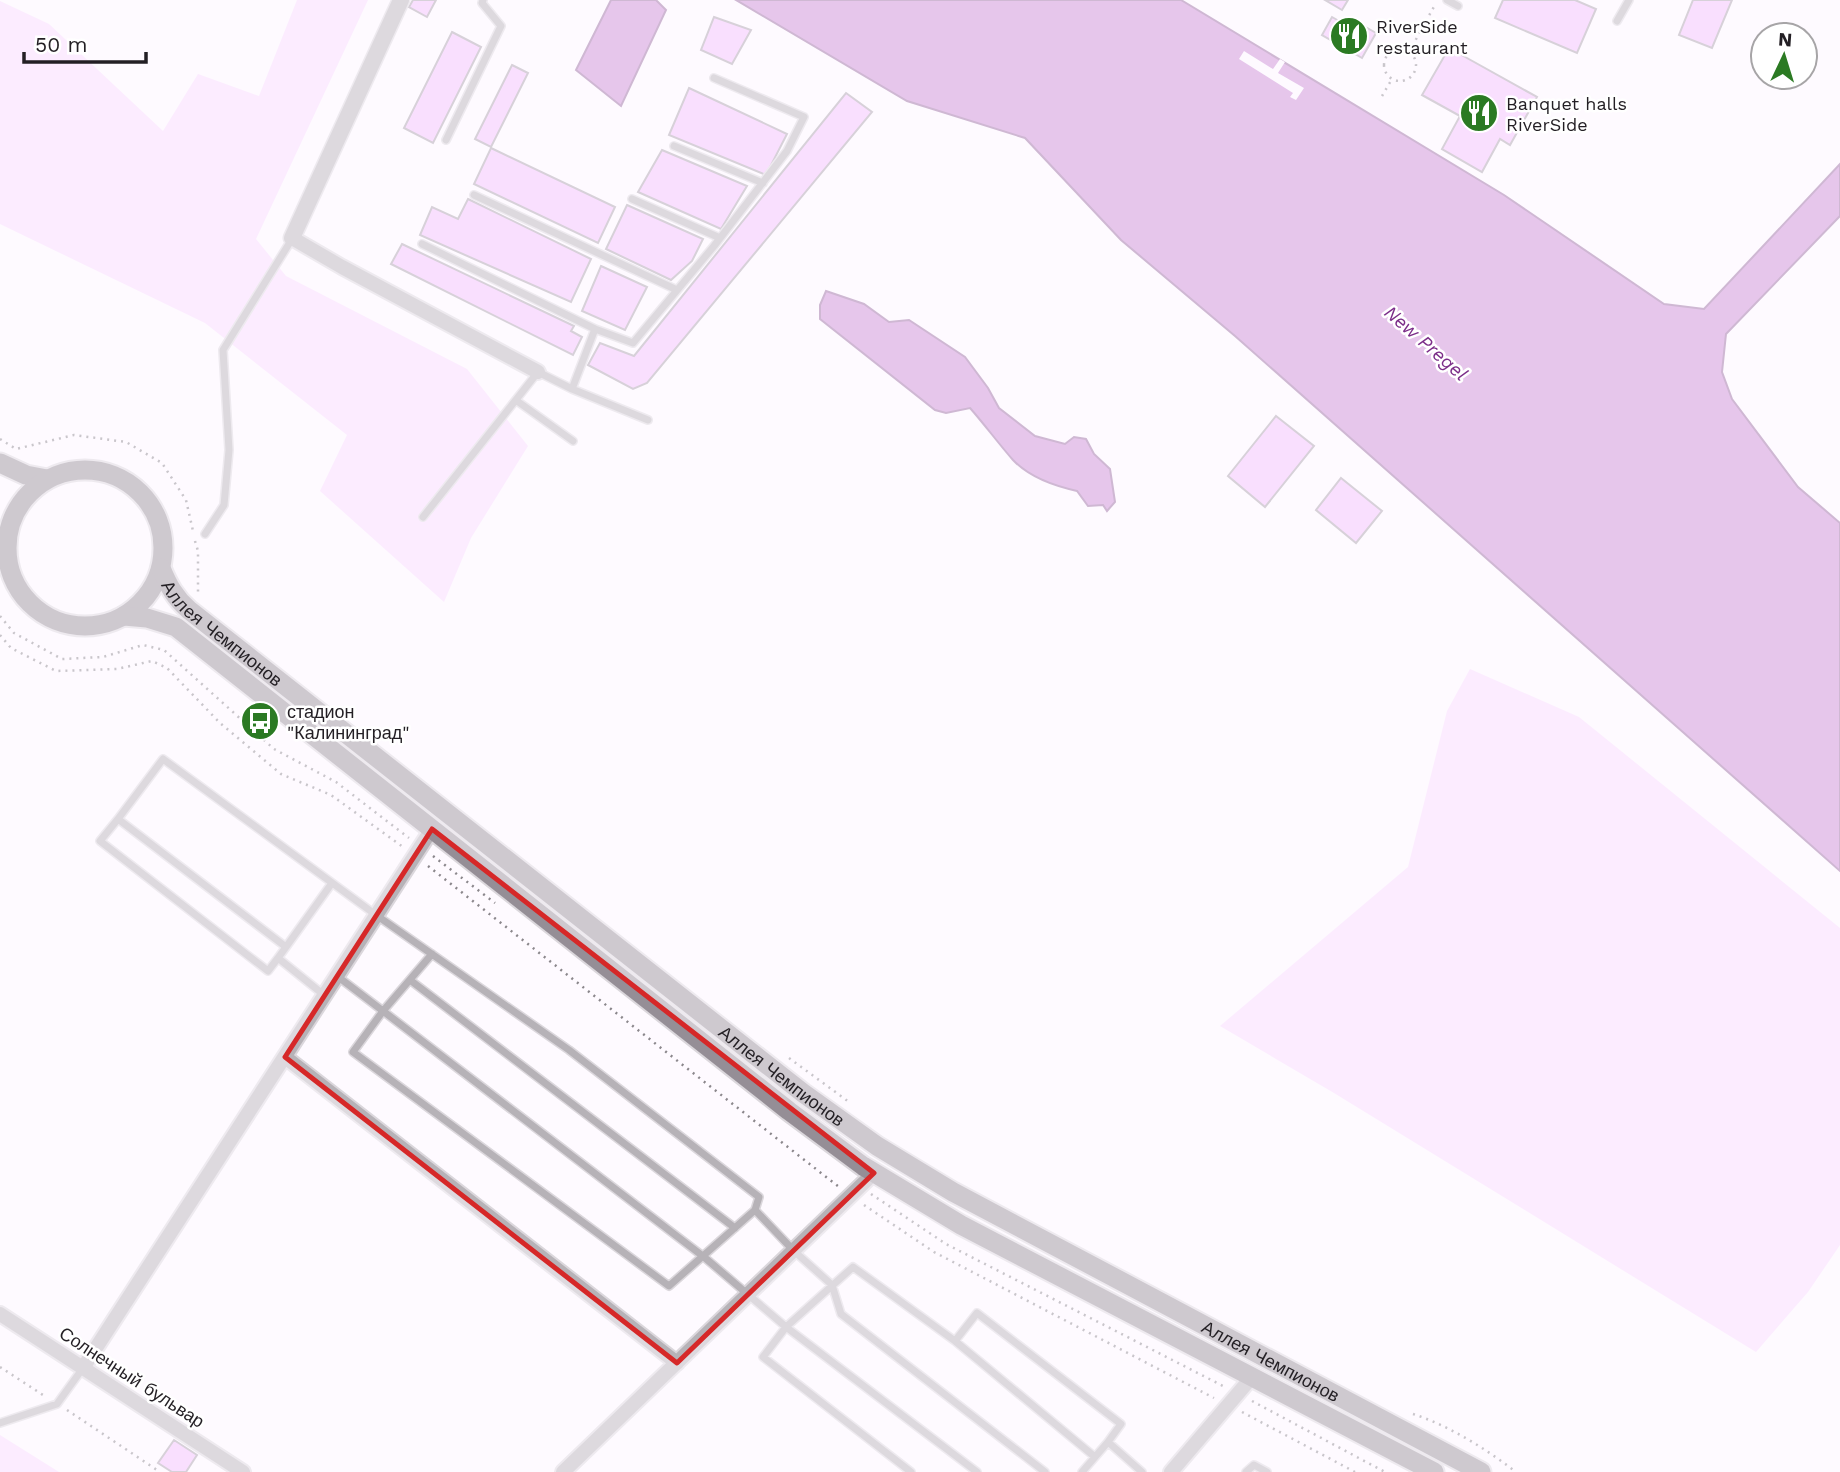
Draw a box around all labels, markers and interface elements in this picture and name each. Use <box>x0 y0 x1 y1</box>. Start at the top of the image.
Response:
restaurant icon: RiverSide restaurant <box>1328 15 1370 57</box>
place label: RiverSide restaurant <box>1376 16 1468 58</box>
scale bar <box>24 21 147 65</box>
north arrow <box>1749 21 1819 91</box>
text: N <box>1777 28 1793 52</box>
text: 50 m <box>35 32 87 57</box>
restaurant icon: Banquet halls RiverSide <box>1458 92 1500 134</box>
place label: Banquet halls RiverSide <box>1506 93 1627 135</box>
water label: New Pregel <box>1380 301 1473 386</box>
street label: Аллея Чемпионов <box>158 576 287 690</box>
bus stop icon: стадион "Калининград" <box>239 700 281 742</box>
place label: стадион "Калининград" <box>287 701 410 743</box>
street label: Аллея Чемпионов <box>715 1021 849 1130</box>
street label: Аллея Чемпионов <box>1199 1316 1343 1406</box>
street label: Солнечный бульвар <box>56 1322 208 1432</box>

